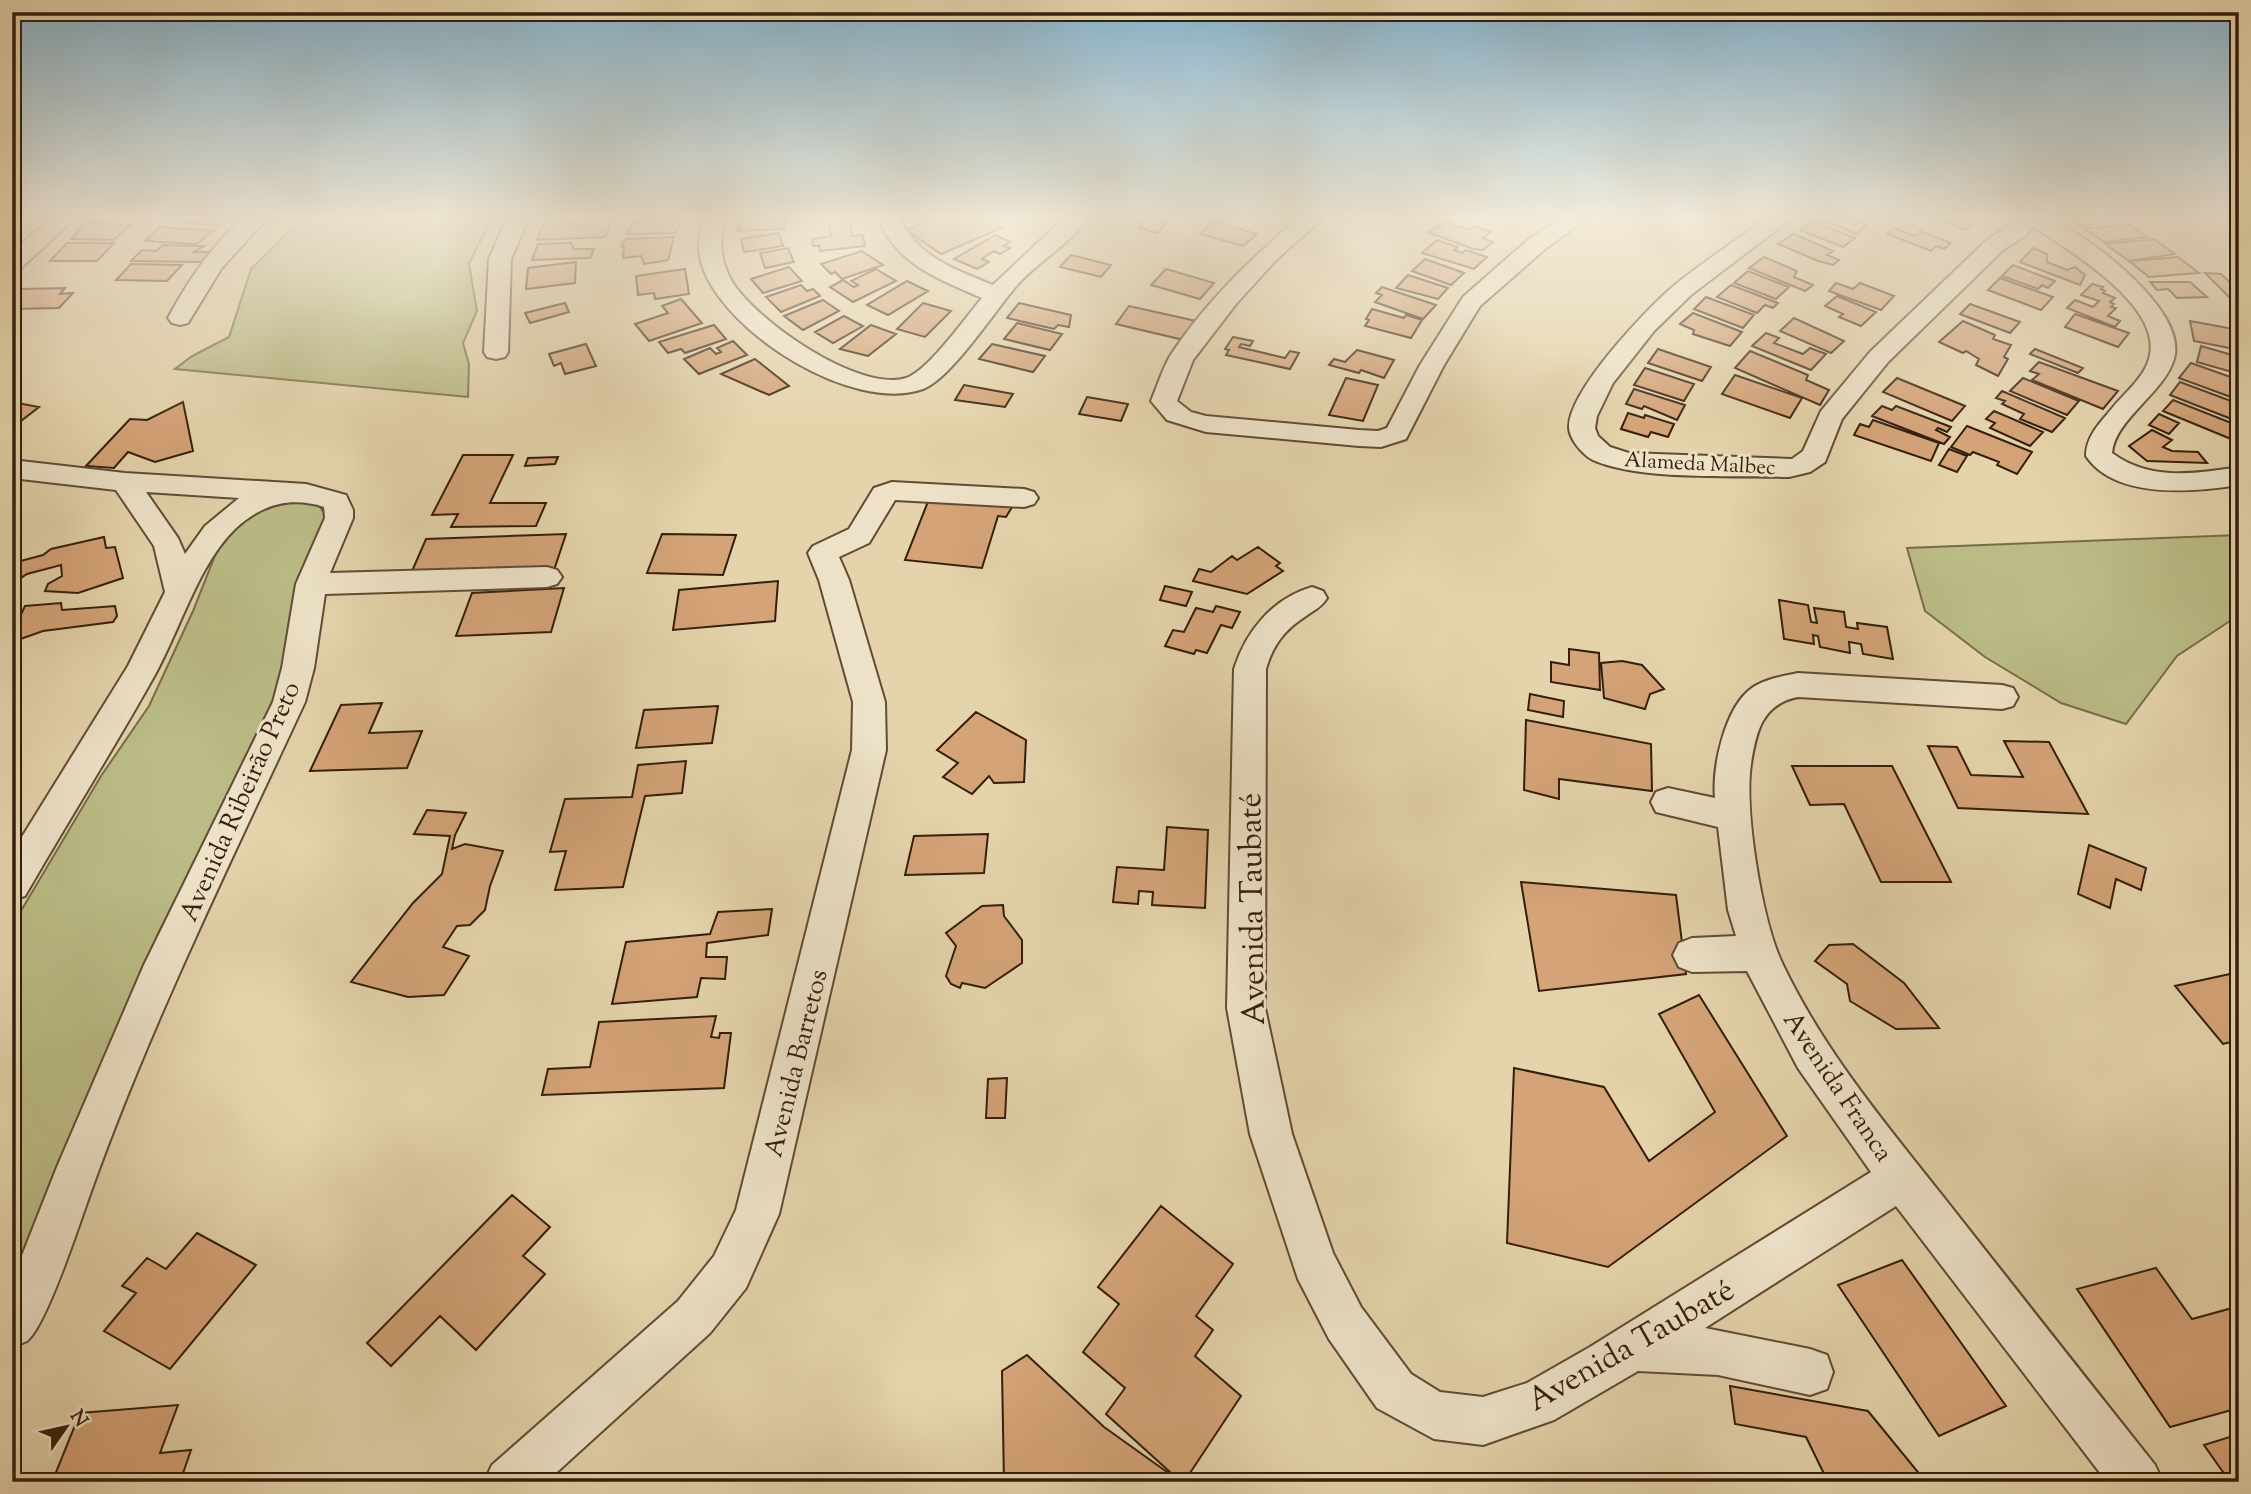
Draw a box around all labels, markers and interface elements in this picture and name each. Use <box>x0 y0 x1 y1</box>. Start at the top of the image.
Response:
street label: Alameda Malbec <box>1624 446 1776 484</box>
street label: Avenida Ribeirão Preto <box>172 676 311 928</box>
street label: Avenida Taubaté <box>1229 792 1279 1026</box>
street label: Avenida Barretos <box>756 966 839 1161</box>
street label: Avenida Franca <box>1773 1005 1901 1170</box>
street label: Avenida Taubaté <box>1519 1269 1744 1425</box>
north arrow <box>32 1392 102 1462</box>
text: N <box>63 1405 93 1433</box>

